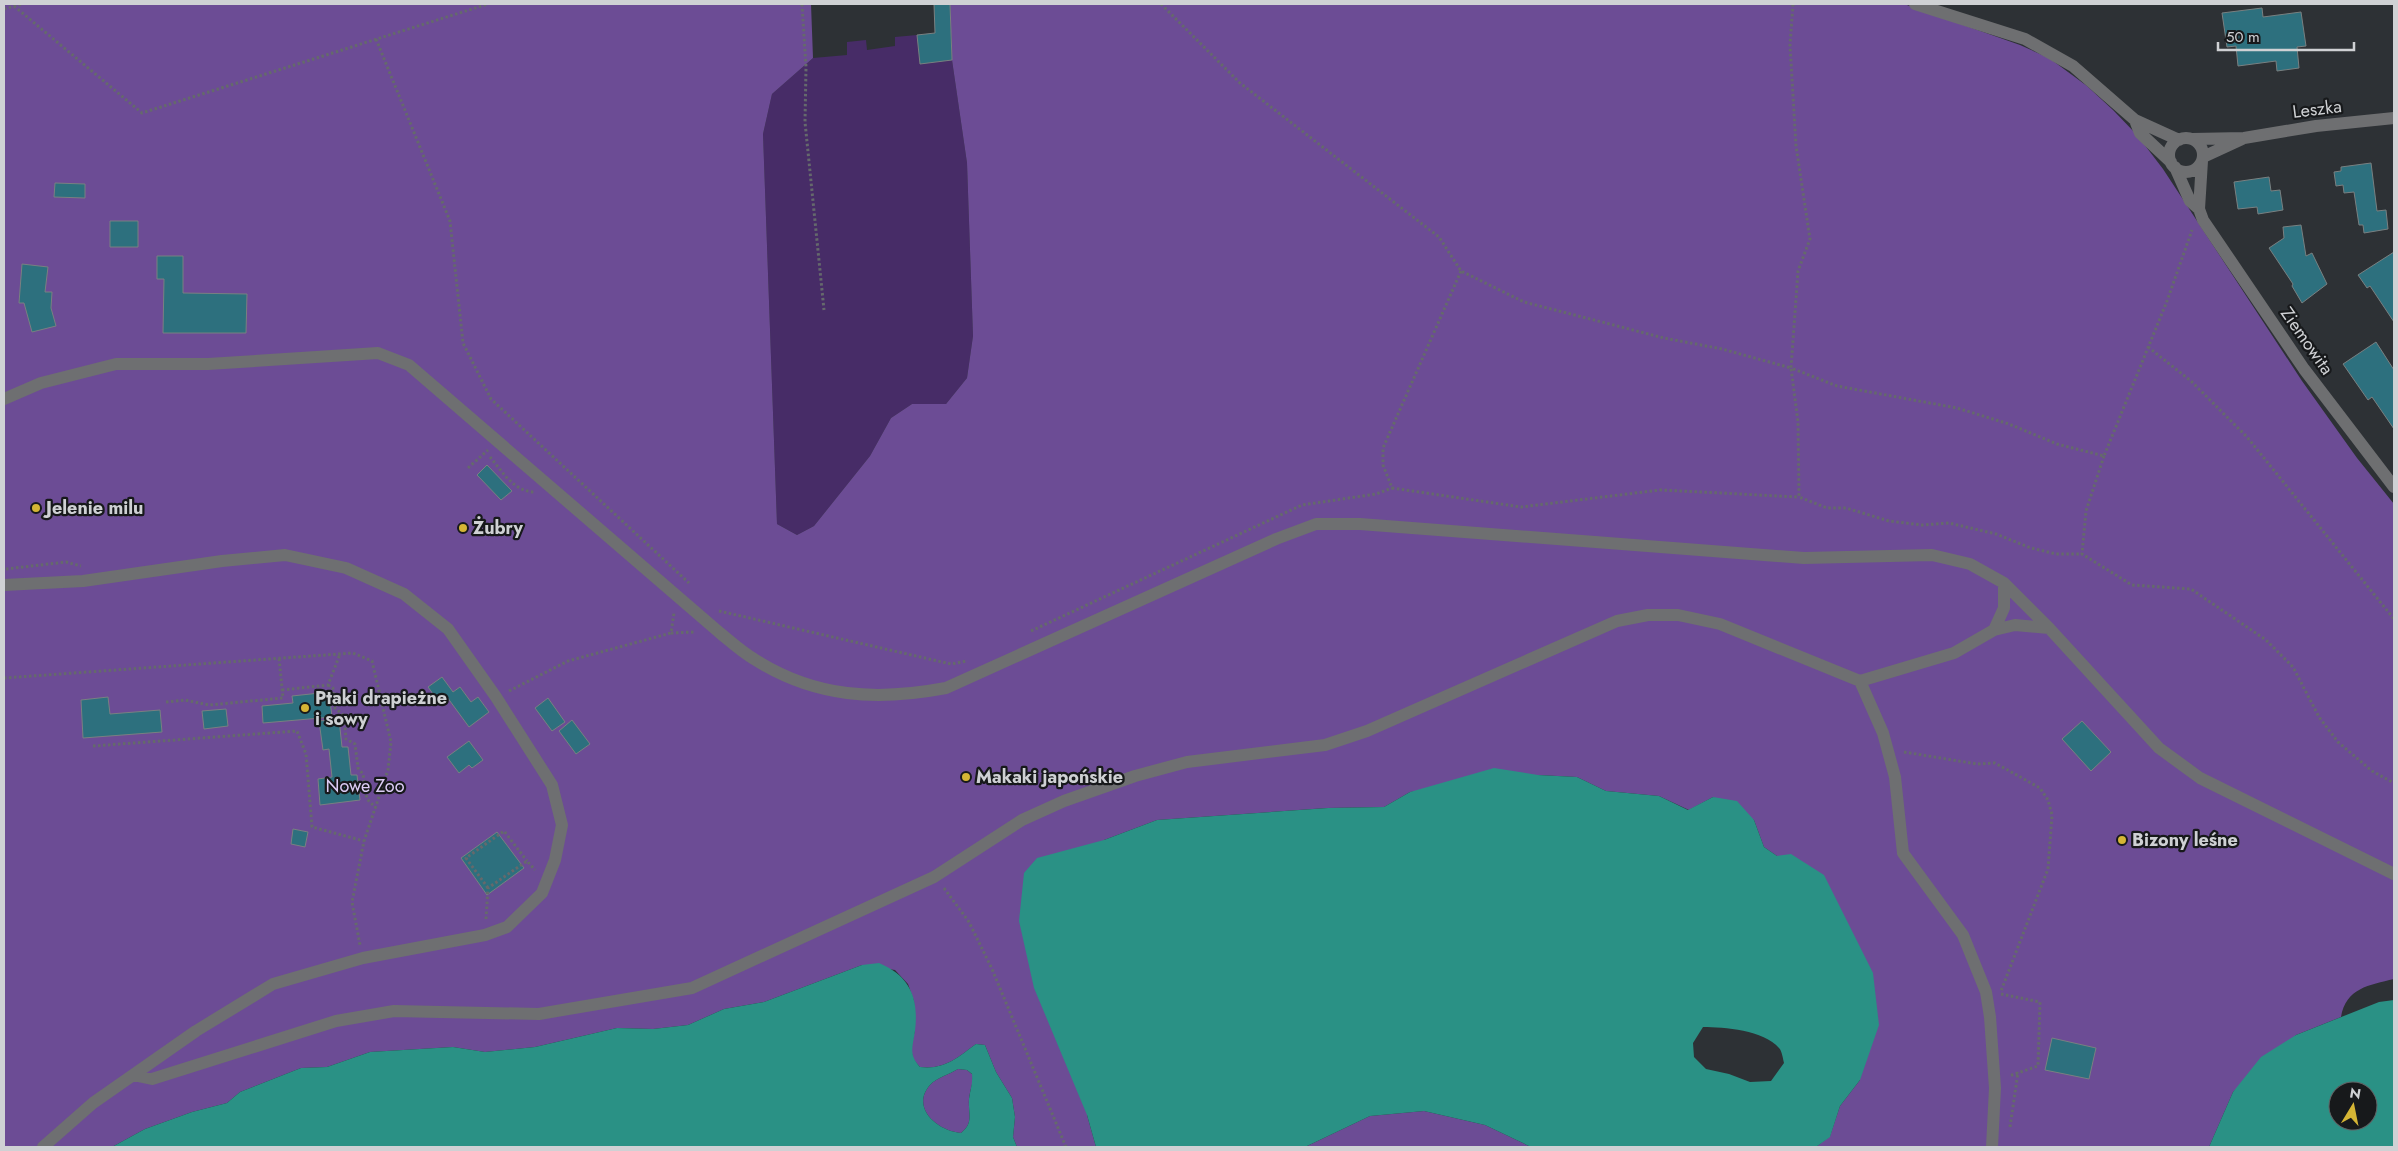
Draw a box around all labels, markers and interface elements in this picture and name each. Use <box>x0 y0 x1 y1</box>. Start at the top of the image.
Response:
scale bar <box>2218 20 2354 52</box>
text: 50 m <box>2226 26 2260 48</box>
street label: Leszka <box>2291 93 2343 125</box>
street label: Ziemowita <box>2274 302 2340 380</box>
place label: Jelenie milu <box>43 495 143 521</box>
marker: Jelenie milu <box>30 502 42 514</box>
place label: Żubry <box>473 515 524 541</box>
marker: Żubry <box>457 522 469 534</box>
place label: Ptaki drapieżne i sowy <box>315 685 447 732</box>
marker: Ptaki drapieżne i sowy <box>299 702 311 714</box>
place label: Makaki japońskie <box>976 764 1123 790</box>
marker: Makaki japońskie <box>960 771 972 783</box>
park label: Nowe Zoo <box>325 773 405 799</box>
place label: Bizony leśne <box>2132 827 2238 853</box>
marker: Bizony leśne <box>2116 834 2128 846</box>
north arrow <box>2328 1081 2378 1131</box>
text: N <box>2348 1082 2362 1104</box>

